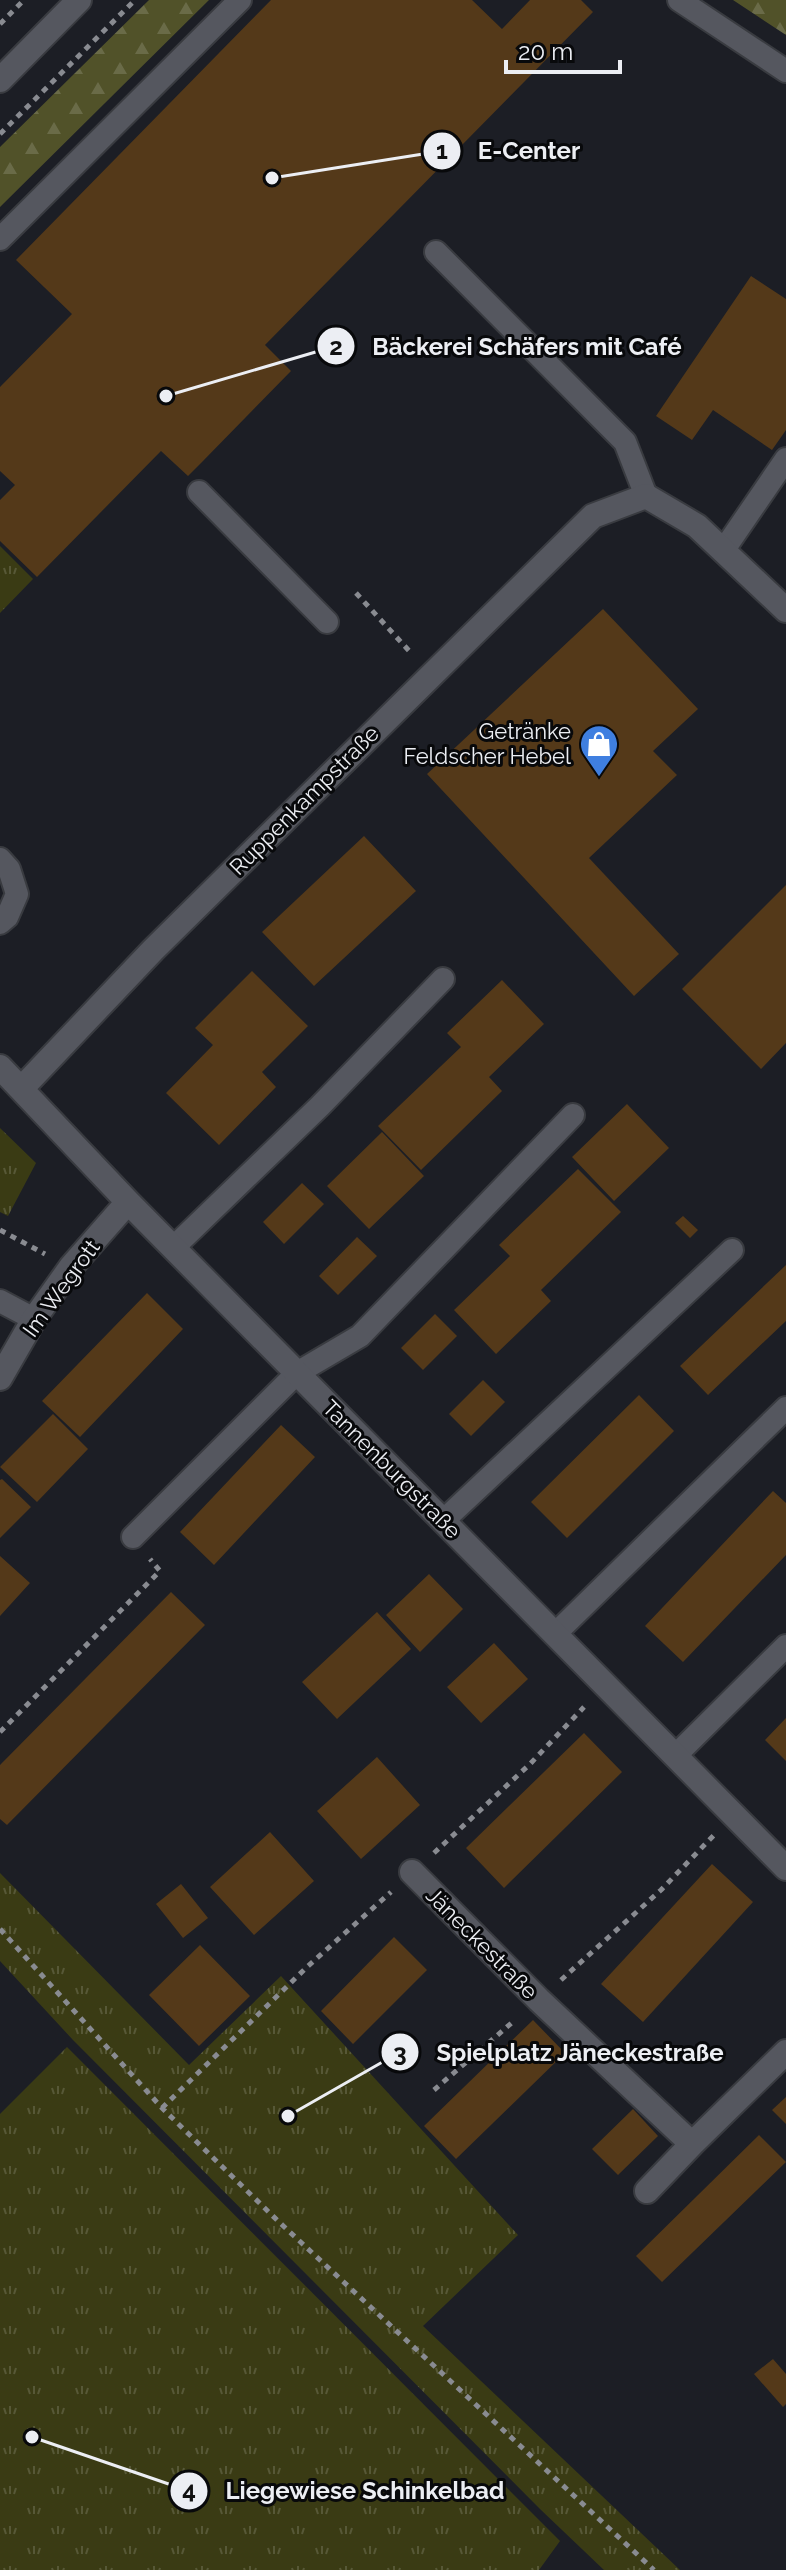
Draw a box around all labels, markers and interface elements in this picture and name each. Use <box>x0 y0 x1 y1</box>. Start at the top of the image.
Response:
scale bar <box>506 24 620 74</box>
text: 20 m <box>518 37 573 66</box>
callout: E-Center <box>422 127 596 175</box>
text: 1 <box>436 136 448 165</box>
text: E-Center <box>478 136 580 165</box>
callout: Bäckerei Schäfers mit Café <box>316 322 697 370</box>
text: 2 <box>329 332 343 361</box>
text: Bäckerei Schäfers mit Café <box>372 332 682 361</box>
place label: Getränke Feldscher Hebel <box>403 718 571 769</box>
street label: Ruppenkampstraße <box>224 720 384 880</box>
shop icon: Getränke Feldscher Hebel <box>578 723 620 778</box>
street label: Im Wegrott <box>17 1234 105 1342</box>
street label: Tannenburgstraße <box>317 1394 467 1544</box>
street label: Jäneckestraße <box>421 1882 543 2004</box>
callout: Spielplatz Jäneckestraße <box>380 2028 740 2076</box>
text: 3 <box>393 2038 407 2067</box>
text: Spielplatz Jäneckestraße <box>436 2038 724 2067</box>
callout: Liegewiese Schinkelbad <box>169 2467 520 2515</box>
text: 4 <box>182 2476 196 2505</box>
text: Liegewiese Schinkelbad <box>226 2476 504 2505</box>

